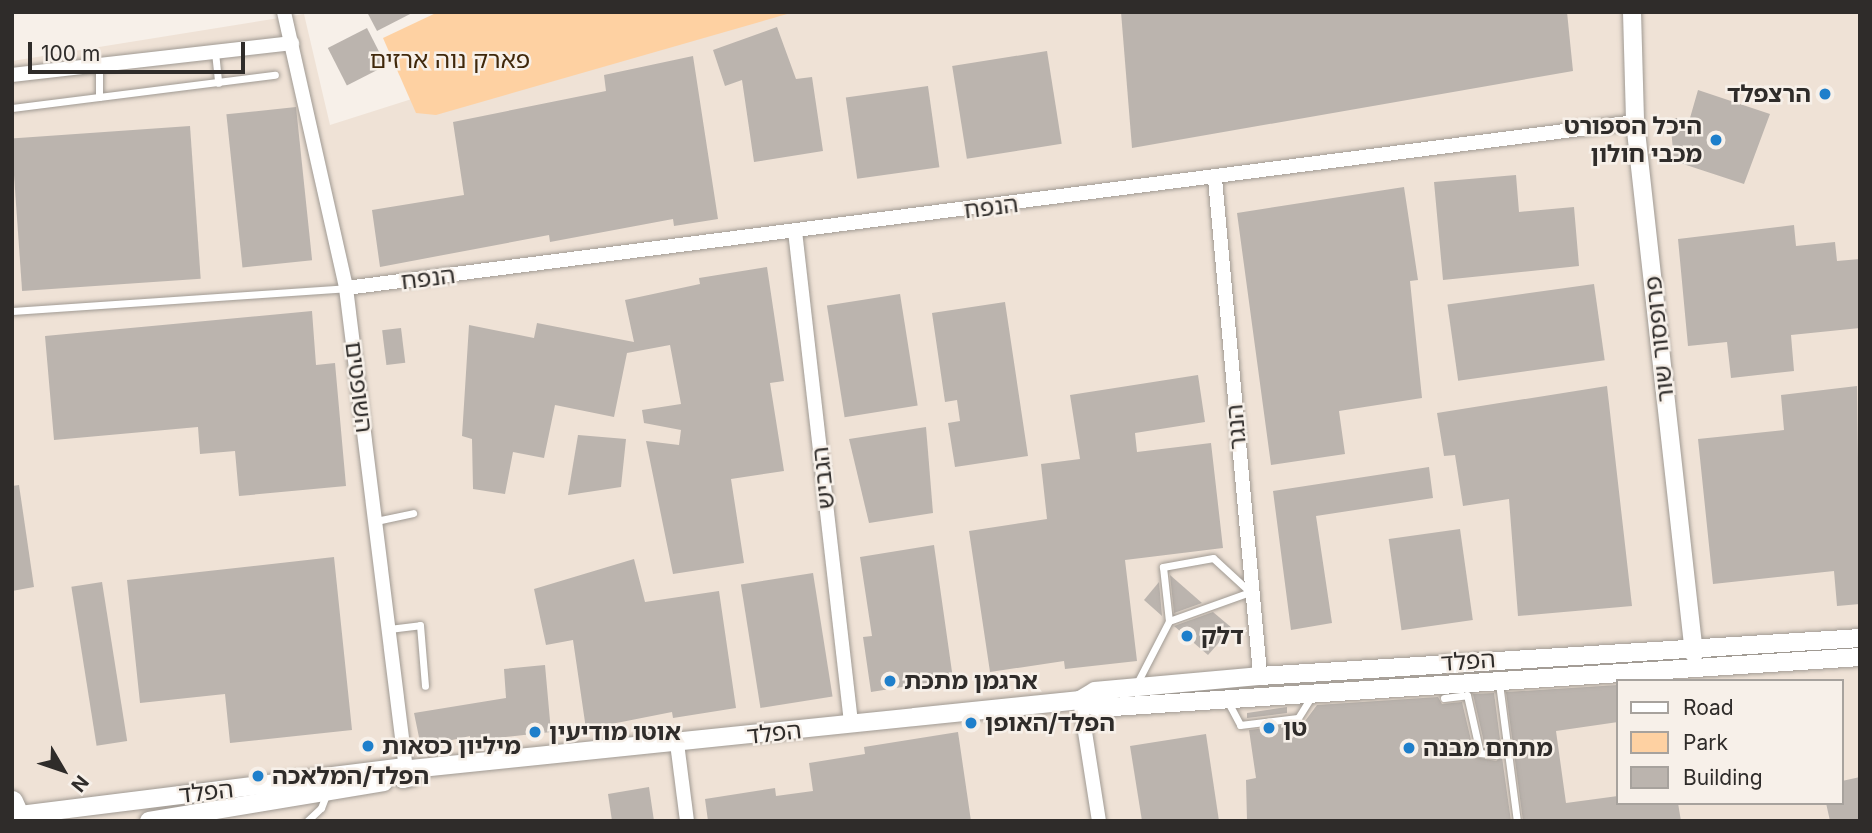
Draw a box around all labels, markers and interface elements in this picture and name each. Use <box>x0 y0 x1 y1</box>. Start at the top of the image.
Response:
scale bar <box>32 28 248 72</box>
text: 100 m <box>41 41 100 66</box>
park label: פארק נוה ארזים <box>370 46 530 74</box>
place label: הרצפלד <box>1727 80 1811 108</box>
marker: הרצפלד <box>1817 86 1833 102</box>
place label: היכל הספורט מכבי חולון <box>1564 112 1702 168</box>
marker: היכל הספורט מכבי חולון <box>1708 132 1724 148</box>
street label: הנפח <box>962 189 1020 225</box>
street label: הנפח <box>399 260 457 296</box>
street label: פרופסור שור <box>1638 275 1680 403</box>
street label: השופטים <box>339 340 379 434</box>
street label: הנגר <box>1220 403 1252 451</box>
street label: הגביש <box>805 445 841 511</box>
place label: דלק <box>1201 622 1244 650</box>
marker: דלק <box>1179 628 1195 644</box>
street label: הפלד <box>1440 645 1496 677</box>
place label: ארגמן מתכת <box>904 667 1038 695</box>
marker: ארגמן מתכת <box>882 673 898 689</box>
legend <box>1616 679 1844 805</box>
text: Road <box>1683 695 1734 720</box>
place label: הפלד/האופן <box>985 709 1115 737</box>
place label: טן <box>1283 714 1307 742</box>
marker: הפלד/האופן <box>963 715 979 731</box>
street label: הפלד <box>745 716 803 750</box>
place label: אוטו מודיעין <box>549 718 681 746</box>
marker: טן <box>1261 720 1277 736</box>
marker: אוטו מודיעין <box>527 724 543 740</box>
text: Park <box>1683 730 1728 755</box>
place label: מיליון כסאות <box>382 732 521 760</box>
place label: מתחם מבנה <box>1423 734 1553 762</box>
north arrow <box>28 735 98 805</box>
marker: מיליון כסאות <box>360 738 376 754</box>
marker: מתחם מבנה <box>1401 740 1417 756</box>
place label: הפלד/המלאכה <box>272 762 429 790</box>
text: Building <box>1683 765 1763 790</box>
marker: הפלד/המלאכה <box>250 768 266 784</box>
text: N <box>66 771 93 796</box>
street label: הפלד <box>177 775 235 809</box>

